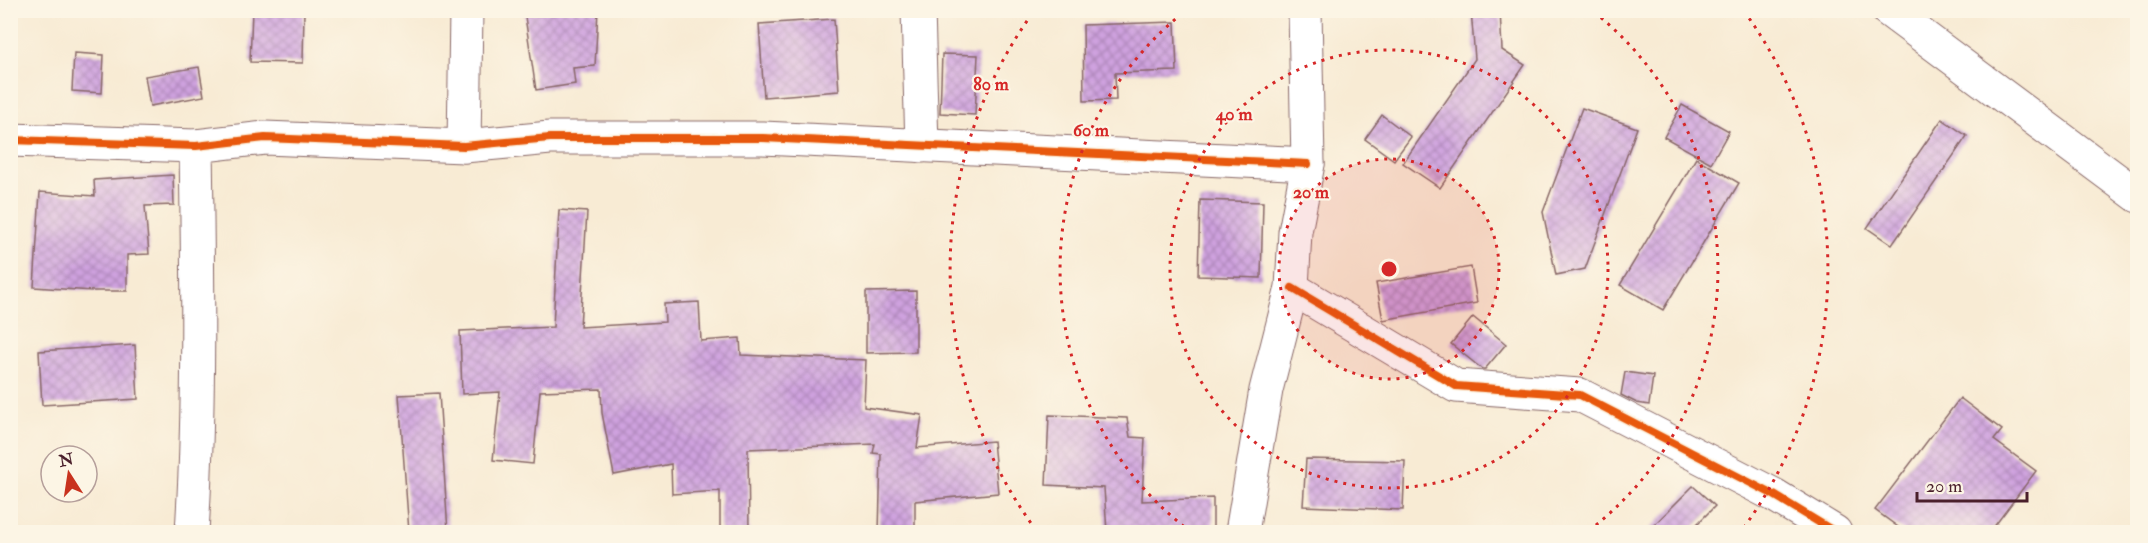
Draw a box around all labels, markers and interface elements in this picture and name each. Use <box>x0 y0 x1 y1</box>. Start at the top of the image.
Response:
text: 80 m <box>973 73 1010 96</box>
text: 40 m <box>1215 103 1253 126</box>
text: 60 m <box>1073 119 1110 142</box>
text: 20 m <box>1293 181 1330 204</box>
centre of rings <box>1379 259 1399 279</box>
north arrow <box>39 444 99 504</box>
text: N <box>56 449 76 472</box>
scale bar <box>1917 465 2026 503</box>
text: 20 m <box>1926 475 1962 498</box>

